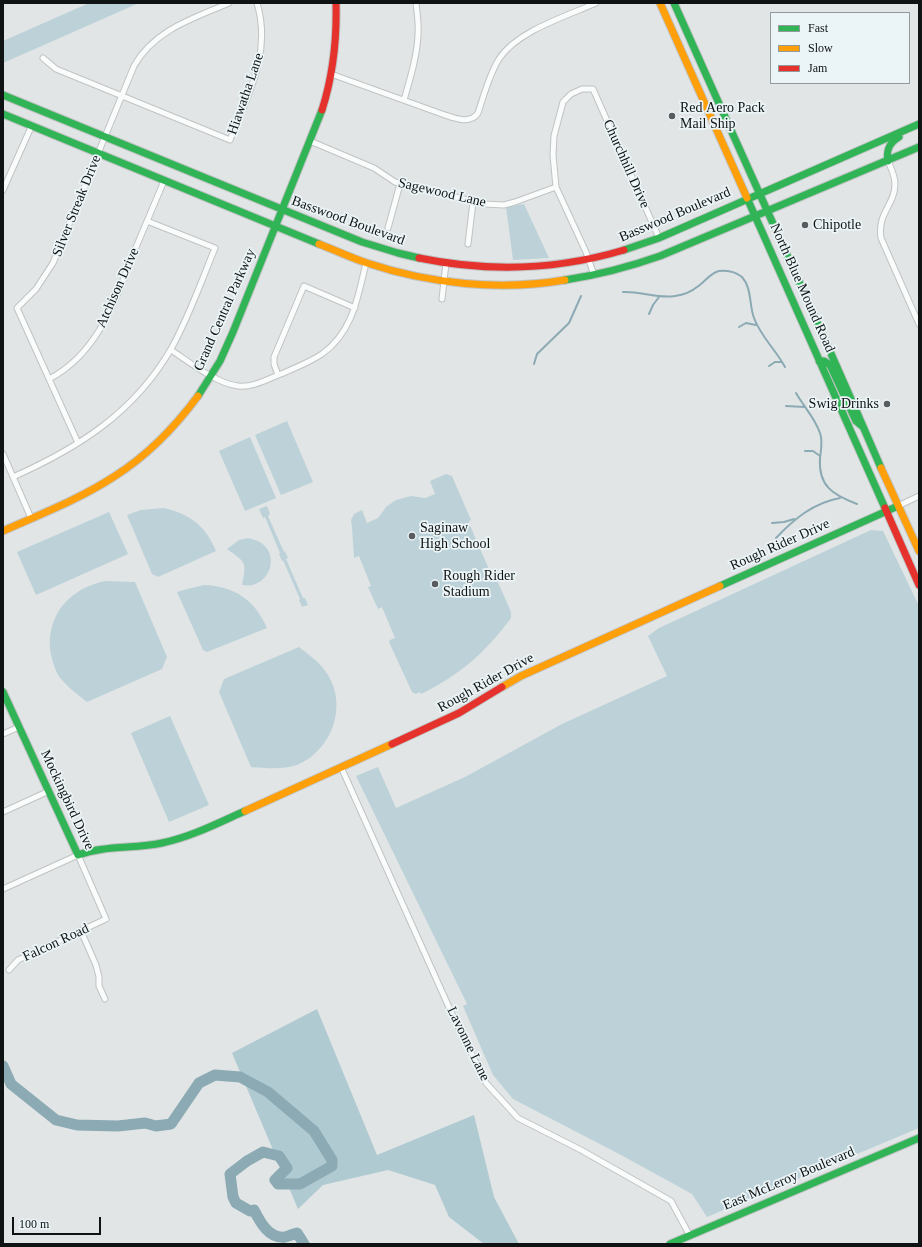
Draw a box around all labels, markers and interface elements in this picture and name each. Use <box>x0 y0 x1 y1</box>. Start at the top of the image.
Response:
legend <box>770 12 910 84</box>
text: Fast <box>808 21 828 35</box>
text: Slow <box>808 41 833 55</box>
street label: Hiawatha Lane <box>224 51 268 137</box>
text: Jam <box>808 61 827 75</box>
place label: Red Aero Pack Mail Ship <box>680 100 765 132</box>
marker: Red Aero Pack Mail Ship <box>667 111 677 121</box>
street label: Churchhill Drive <box>599 117 653 211</box>
street label: Silver Streak Drive <box>49 153 105 259</box>
street label: Sagewood Lane <box>396 175 488 211</box>
street label: Basswood Boulevard <box>617 184 733 246</box>
street label: Basswood Boulevard <box>289 193 407 249</box>
place label: Chipotle <box>813 217 861 233</box>
marker: Chipotle <box>800 220 810 230</box>
street label: North Blue Mound Road <box>766 221 838 355</box>
street label: Atchison Drive <box>93 245 143 331</box>
street label: Grand Central Parkway <box>190 246 260 374</box>
place label: Swig Drinks <box>809 396 879 412</box>
marker: Swig Drinks <box>882 399 892 409</box>
street label: Rough Rider Drive <box>728 516 832 574</box>
place label: Saginaw High School <box>420 520 490 552</box>
marker: Saginaw High School <box>407 531 417 541</box>
place label: Rough Rider Stadium <box>443 568 515 600</box>
marker: Rough Rider Stadium <box>430 579 440 589</box>
street label: Rough Rider Drive <box>435 650 537 716</box>
street label: Mockingbird Drive <box>36 747 98 853</box>
street label: Falcon Road <box>20 920 92 966</box>
street label: Lavonne Lane <box>443 1004 493 1084</box>
street label: East McLeroy Boulevard <box>721 1144 857 1214</box>
scale bar <box>14 1209 103 1235</box>
text: 100 m <box>19 1217 49 1231</box>

